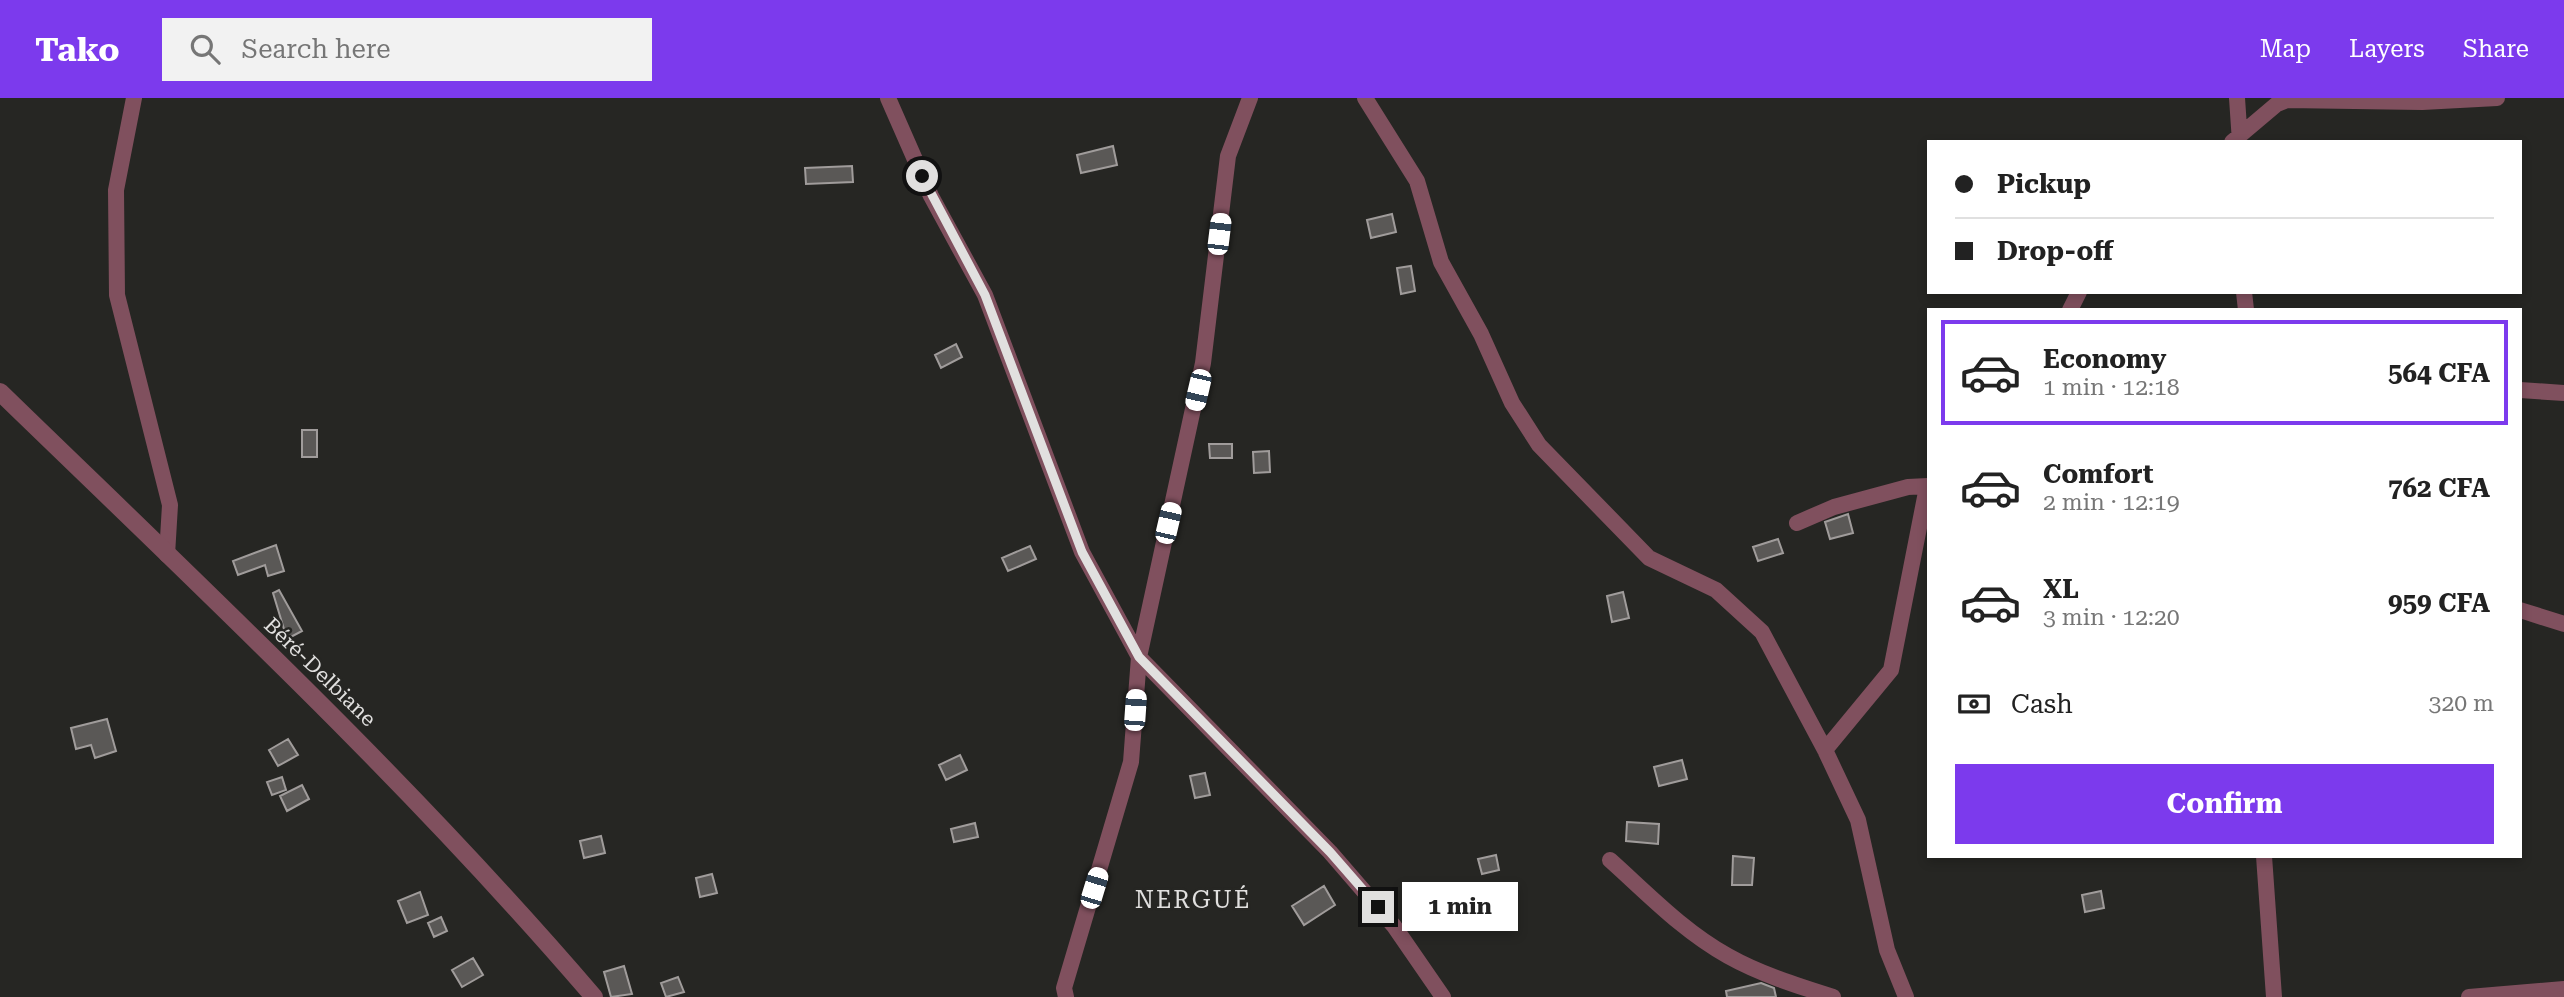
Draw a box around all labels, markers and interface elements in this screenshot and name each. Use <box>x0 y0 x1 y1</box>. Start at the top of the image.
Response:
search box <box>162 18 652 81</box>
text: Tako <box>35 30 120 69</box>
icon: search <box>186 30 224 68</box>
text: Search here <box>242 34 390 64</box>
text: Map <box>2260 35 2311 63</box>
text: Layers <box>2349 35 2425 63</box>
text: Share <box>2463 35 2529 63</box>
route start <box>906 160 938 192</box>
text: Pickup <box>1997 169 2091 199</box>
car <box>1207 212 1232 256</box>
text: Drop-off <box>1997 236 2113 266</box>
icon: car <box>1959 341 2022 404</box>
text: Economy <box>2043 344 2166 374</box>
text: 564 CFA <box>2388 358 2490 388</box>
car <box>1184 367 1213 413</box>
text: 1 min · 12:18 <box>2043 374 2180 401</box>
icon: car <box>1959 456 2022 519</box>
text: Comfort <box>2043 459 2153 489</box>
text: 762 CFA <box>2388 473 2490 503</box>
text: 2 min · 12:19 <box>2043 489 2180 516</box>
car <box>1154 500 1183 546</box>
icon: car <box>1959 571 2022 634</box>
text: XL <box>2043 574 2079 604</box>
text: 959 CFA <box>2388 588 2490 618</box>
text: 3 min · 12:20 <box>2043 604 2180 631</box>
street label: Béré-Delbiane <box>259 613 381 731</box>
icon: cash <box>1955 685 1993 723</box>
car <box>1124 688 1147 732</box>
text: Cash <box>2011 689 2073 719</box>
text: 320 m <box>2429 690 2494 717</box>
button: Confirm <box>1955 764 2494 844</box>
car <box>1078 865 1111 911</box>
callout: 1 min <box>1402 882 1518 932</box>
district label: NERGUÉ <box>1135 885 1251 914</box>
route end <box>1362 891 1394 923</box>
text: 1 min <box>1428 893 1492 920</box>

